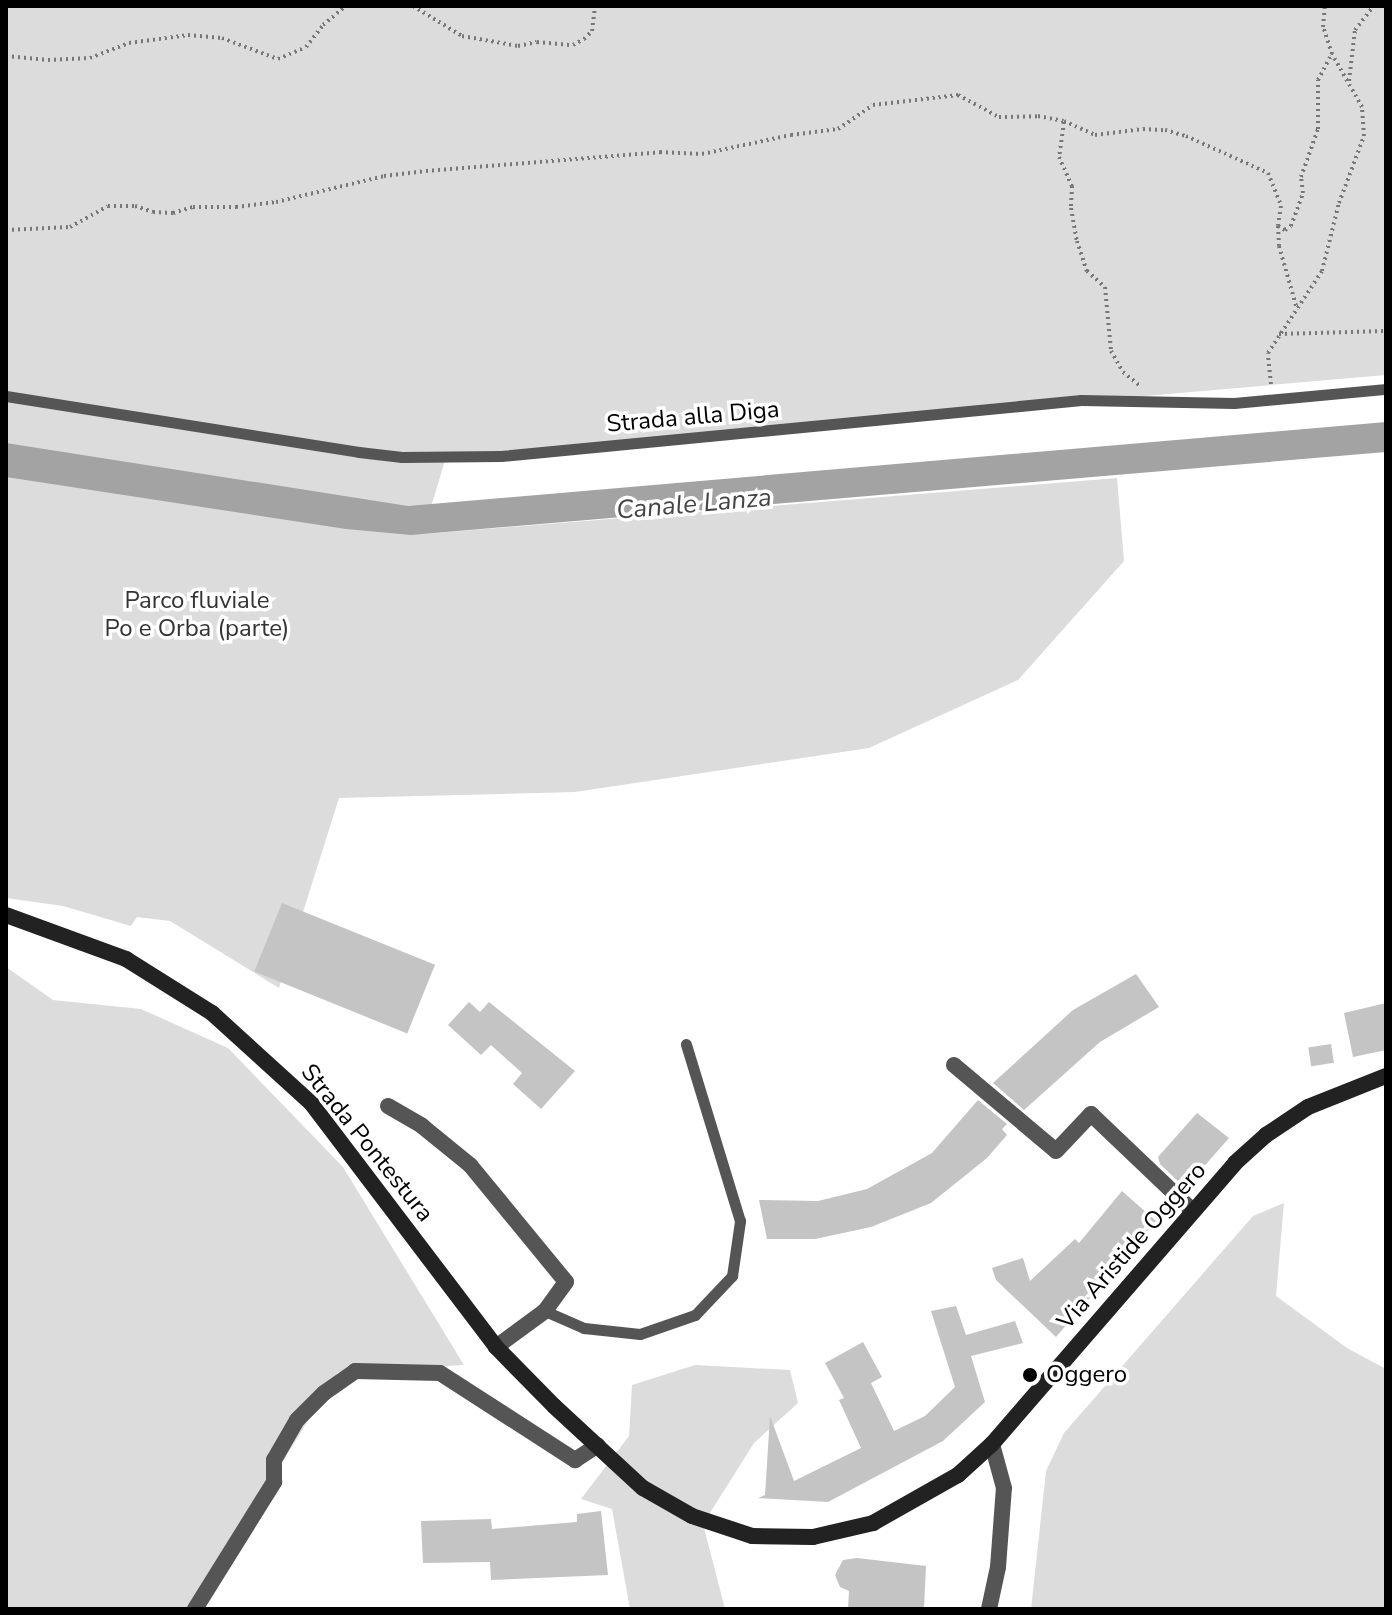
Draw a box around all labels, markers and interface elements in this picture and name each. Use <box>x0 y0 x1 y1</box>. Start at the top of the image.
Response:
street label: Strada alla Diga <box>605 395 781 439</box>
water label: Canale Lanza <box>615 482 773 526</box>
park label: Parco fluviale Po e Orba (parte) <box>105 587 289 643</box>
street label: Strada Pontestura <box>295 1058 439 1228</box>
street label: Via Aristide Oggero <box>1052 1157 1212 1335</box>
place label: Oggero <box>1046 1361 1127 1389</box>
marker: Oggero <box>1021 1366 1039 1384</box>

